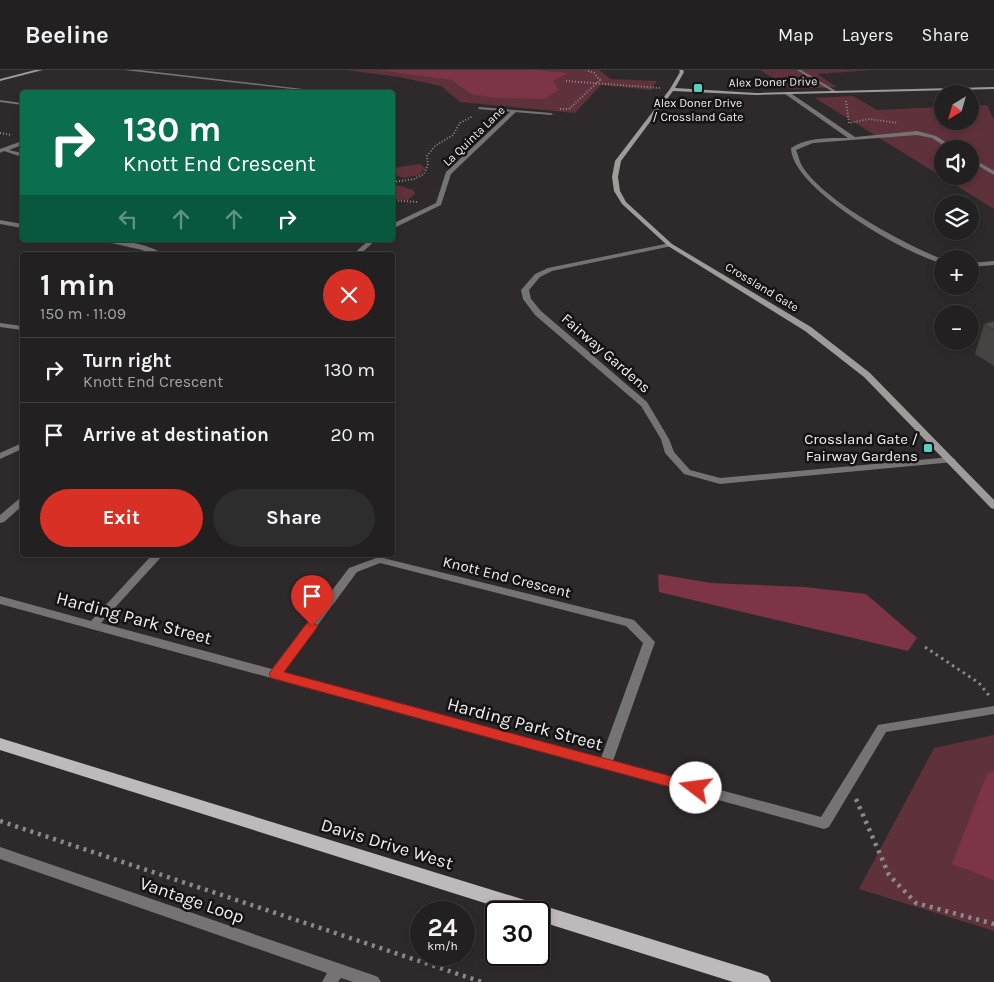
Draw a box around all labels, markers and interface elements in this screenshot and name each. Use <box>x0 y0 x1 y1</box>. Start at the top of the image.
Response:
text: Beeline <box>25 21 109 49</box>
text: Map <box>778 24 814 46</box>
text: Layers <box>842 24 894 46</box>
text: Share <box>922 24 969 46</box>
street label: Alex Doner Drive <box>729 74 817 90</box>
marker: Alex Doner Drive / Crossland Gate <box>692 82 704 94</box>
north arrow <box>934 85 979 130</box>
map controls <box>934 85 979 350</box>
place label: Alex Doner Drive / Crossland Gate <box>652 96 744 124</box>
street label: La Quinta Lane <box>440 103 508 169</box>
text: 130 m <box>123 109 221 150</box>
icon: right <box>40 110 105 175</box>
button: sound <box>934 140 979 185</box>
text: Knott End Crescent <box>123 151 316 177</box>
button: layers <box>934 195 979 240</box>
icon: left <box>114 205 142 233</box>
icon: ahead <box>167 205 195 233</box>
icon: ahead <box>220 205 248 233</box>
icon: right <box>273 205 301 233</box>
button: + <box>934 250 979 295</box>
street label: Crossland Gate <box>723 260 801 314</box>
text: 1 min <box>40 267 115 303</box>
button: close <box>323 269 375 321</box>
text: 150 m · 11:09 <box>40 304 126 323</box>
button: − <box>934 305 979 350</box>
street label: Fairway Gardens <box>558 309 654 397</box>
text: Turn right <box>83 350 172 372</box>
icon: right <box>40 356 68 384</box>
text: 130 m <box>324 359 375 381</box>
text: Knott End Crescent <box>83 372 223 391</box>
icon: arrive <box>40 421 68 449</box>
text: Arrive at destination <box>83 424 269 446</box>
text: 20 m <box>330 424 375 446</box>
place label: Crossland Gate / Fairway Gardens <box>804 430 918 465</box>
marker: Crossland Gate / Fairway Gardens <box>922 442 934 454</box>
button: Exit <box>40 489 203 547</box>
button: Share <box>213 489 375 547</box>
street label: Knott End Crescent <box>441 552 573 602</box>
pin <box>291 575 333 626</box>
icon: arrive <box>298 582 326 610</box>
street label: Harding Park Street <box>54 587 214 649</box>
street label: Harding Park Street <box>445 693 605 755</box>
position arrow <box>669 761 721 813</box>
street label: Davis Drive West <box>318 813 456 875</box>
street label: Vantage Loop <box>137 872 247 928</box>
speed limit sign: 30 <box>485 901 550 966</box>
text: 24 <box>427 913 458 942</box>
text: km/h <box>427 939 458 953</box>

